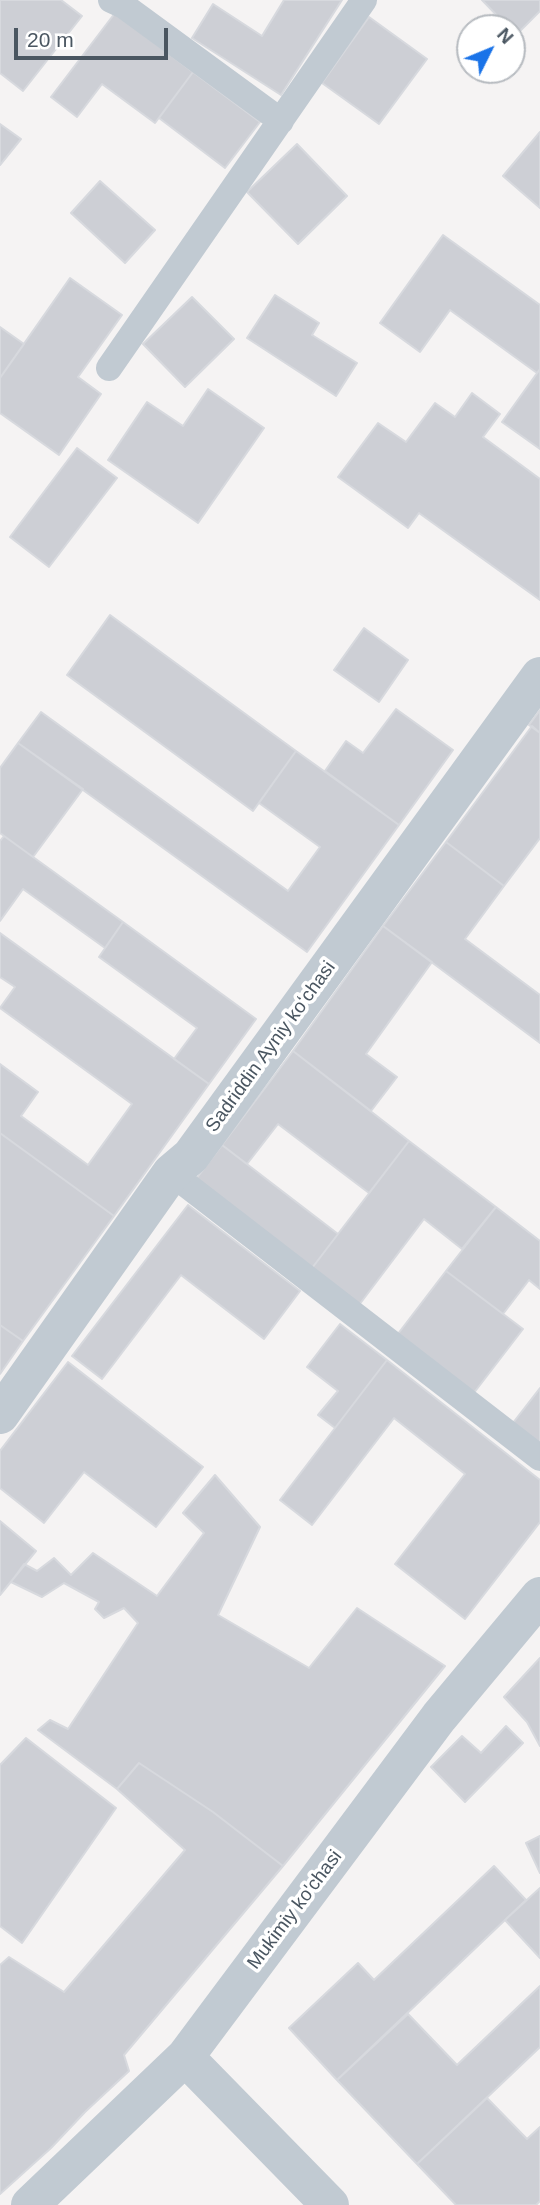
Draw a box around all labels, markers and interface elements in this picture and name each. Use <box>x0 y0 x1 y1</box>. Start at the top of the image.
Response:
scale bar <box>18 14 172 58</box>
north arrow <box>456 14 526 84</box>
text: N <box>493 24 518 48</box>
text: 20 m <box>27 28 74 51</box>
street label: Sadriddin Ayniy koʻchasi <box>201 957 341 1137</box>
street label: Mukimiy ko'chasi <box>243 1846 347 1974</box>

